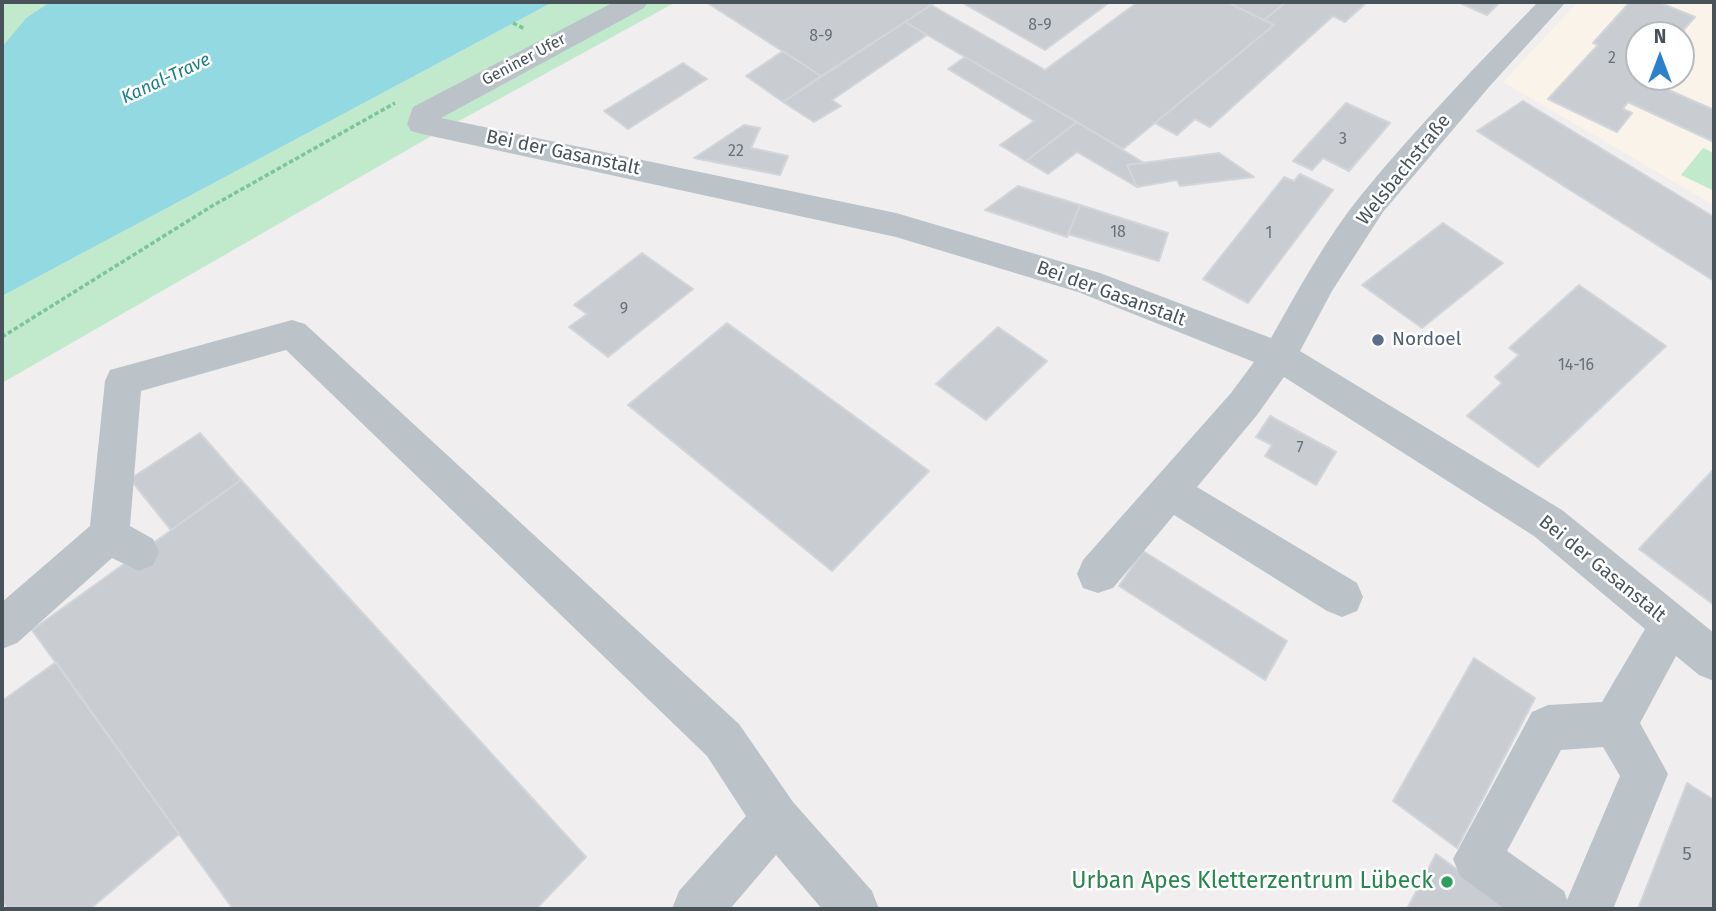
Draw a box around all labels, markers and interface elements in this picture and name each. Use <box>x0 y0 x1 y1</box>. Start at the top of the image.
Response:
house number: 8-9 <box>1028 16 1052 36</box>
north arrow <box>1625 21 1695 91</box>
text: N <box>1654 25 1666 48</box>
house number: 8-9 <box>809 27 833 47</box>
street label: Geniner Ufer <box>479 30 569 90</box>
water label: Kanal-Trave <box>118 49 214 109</box>
house number: 2 <box>1608 49 1616 69</box>
street label: Welsbachstraße <box>1352 110 1456 230</box>
street label: Bei der Gasanstalt <box>484 126 642 180</box>
house number: 3 <box>1339 130 1347 150</box>
house number: 22 <box>728 142 744 162</box>
house number: 18 <box>1110 223 1126 243</box>
house number: 1 <box>1266 224 1272 244</box>
street label: Bei der Gasanstalt <box>1033 256 1189 332</box>
house number: 9 <box>620 300 628 320</box>
place label: Nordoel <box>1392 329 1461 351</box>
marker: Nordoel <box>1370 332 1386 348</box>
house number: 14-16 <box>1558 356 1594 376</box>
house number: 7 <box>1296 439 1304 459</box>
street label: Bei der Gasanstalt <box>1534 511 1670 627</box>
house number: 5 <box>1682 844 1692 866</box>
place label: Urban Apes Kletterzentrum Lübeck <box>1071 868 1433 896</box>
marker: Urban Apes Kletterzentrum Lübeck <box>1439 874 1455 890</box>

